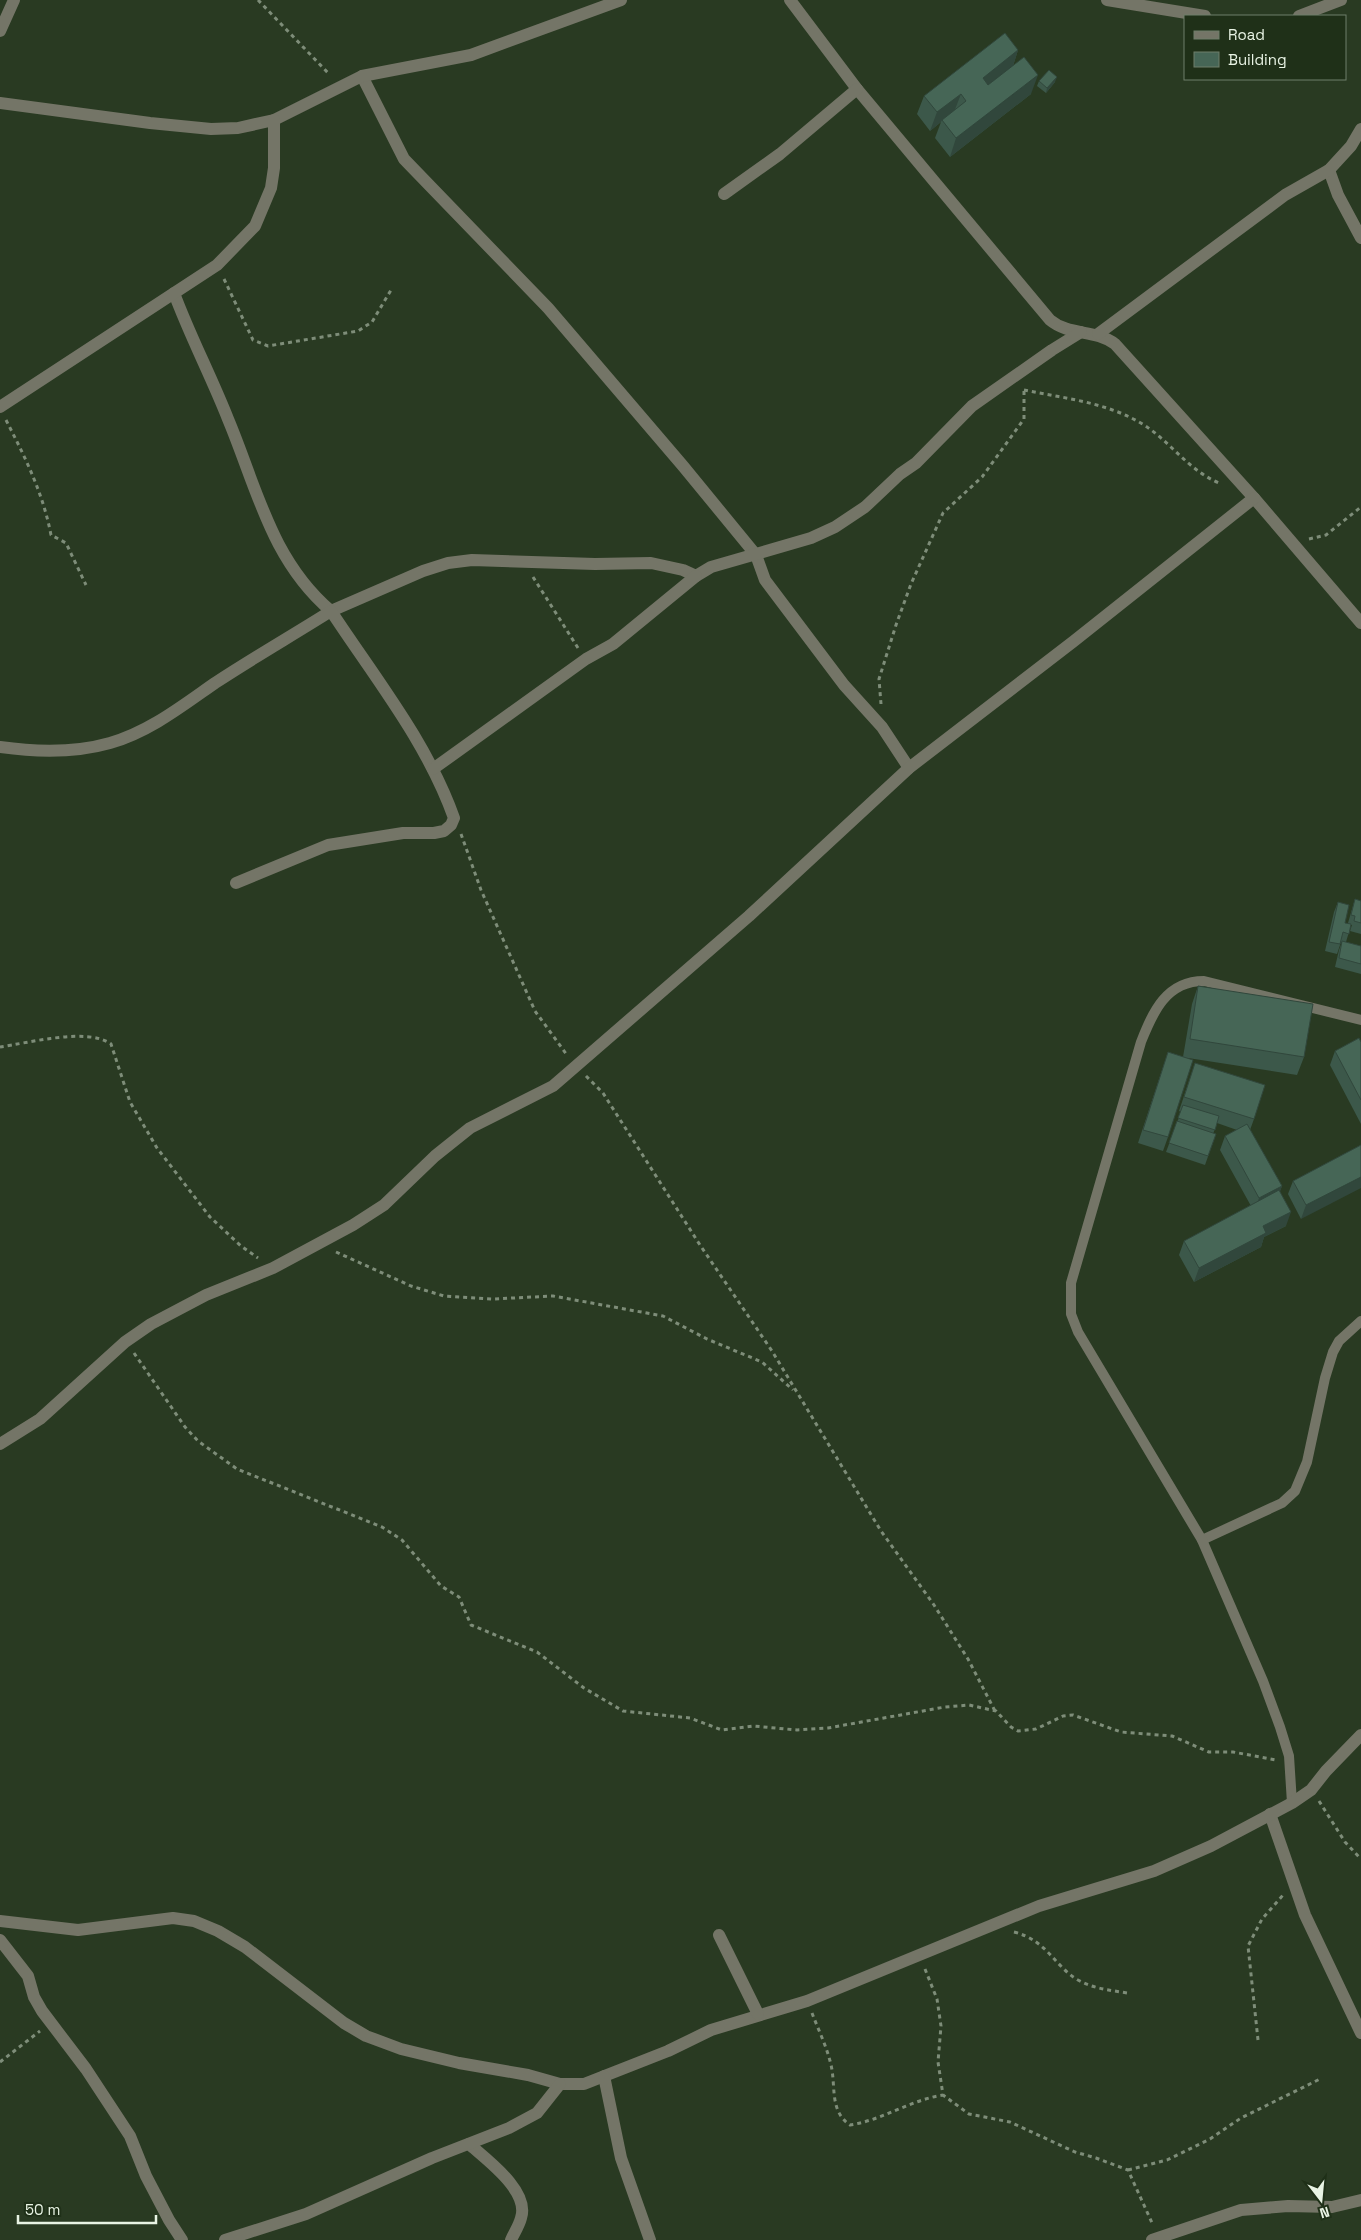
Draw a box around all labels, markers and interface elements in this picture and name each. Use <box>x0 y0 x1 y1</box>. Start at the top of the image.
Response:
legend <box>1184 15 1346 80</box>
text: Road <box>1228 25 1265 44</box>
text: Building <box>1228 50 1287 69</box>
north arrow <box>1296 2175 1346 2225</box>
scale bar <box>18 2192 155 2224</box>
text: 50 m <box>25 2200 60 2219</box>
text: N <box>1318 2203 1332 2222</box>

